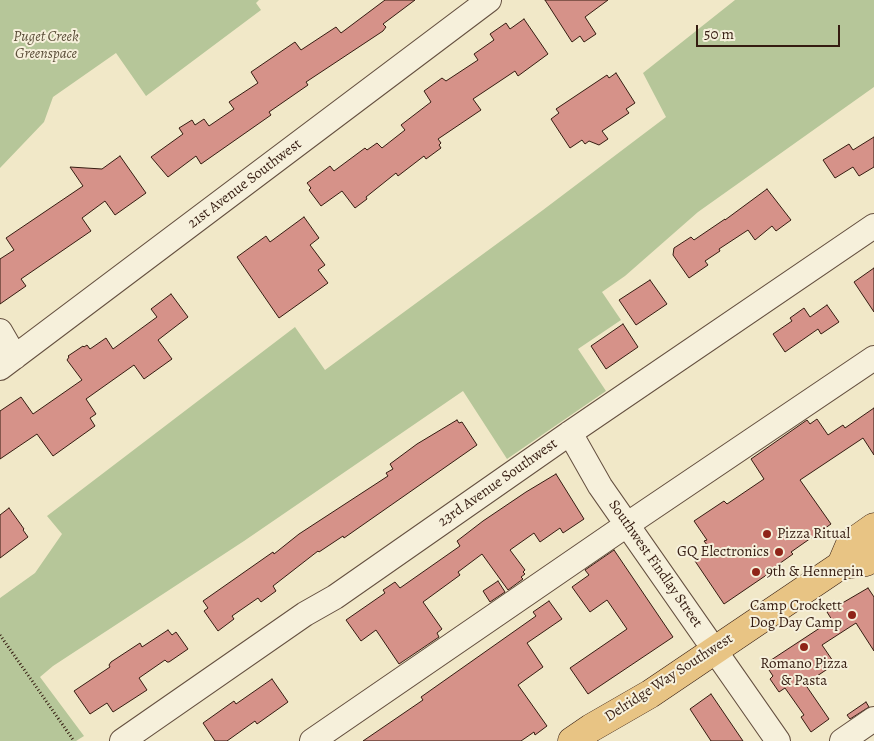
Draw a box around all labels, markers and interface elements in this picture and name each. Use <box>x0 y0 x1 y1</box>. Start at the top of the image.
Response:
scale bar <box>699 15 843 47</box>
text: 50 m <box>704 24 734 44</box>
park label: Puget Creek Greenspace <box>13 28 79 63</box>
street label: 21st Avenue Southwest <box>185 135 305 233</box>
street label: 23rd Avenue Southwest <box>435 435 561 531</box>
street label: Southwest Findlay Street <box>604 497 706 631</box>
place label: Pizza Ritual <box>777 525 850 543</box>
marker: Pizza Ritual <box>761 528 773 540</box>
place label: GQ Electronics <box>677 543 769 561</box>
marker: GQ Electronics <box>773 546 785 558</box>
place label: 9th & Hennepin <box>766 563 863 581</box>
marker: 9th & Hennepin <box>750 566 762 578</box>
place label: Camp Crockett Dog Day Camp <box>750 597 842 632</box>
marker: Camp Crockett Dog Day Camp <box>846 609 858 621</box>
street label: Delridge Way Southwest <box>602 630 736 726</box>
marker: Romano Pizza & Pasta <box>798 641 810 653</box>
place label: Romano Pizza & Pasta <box>760 655 848 690</box>

